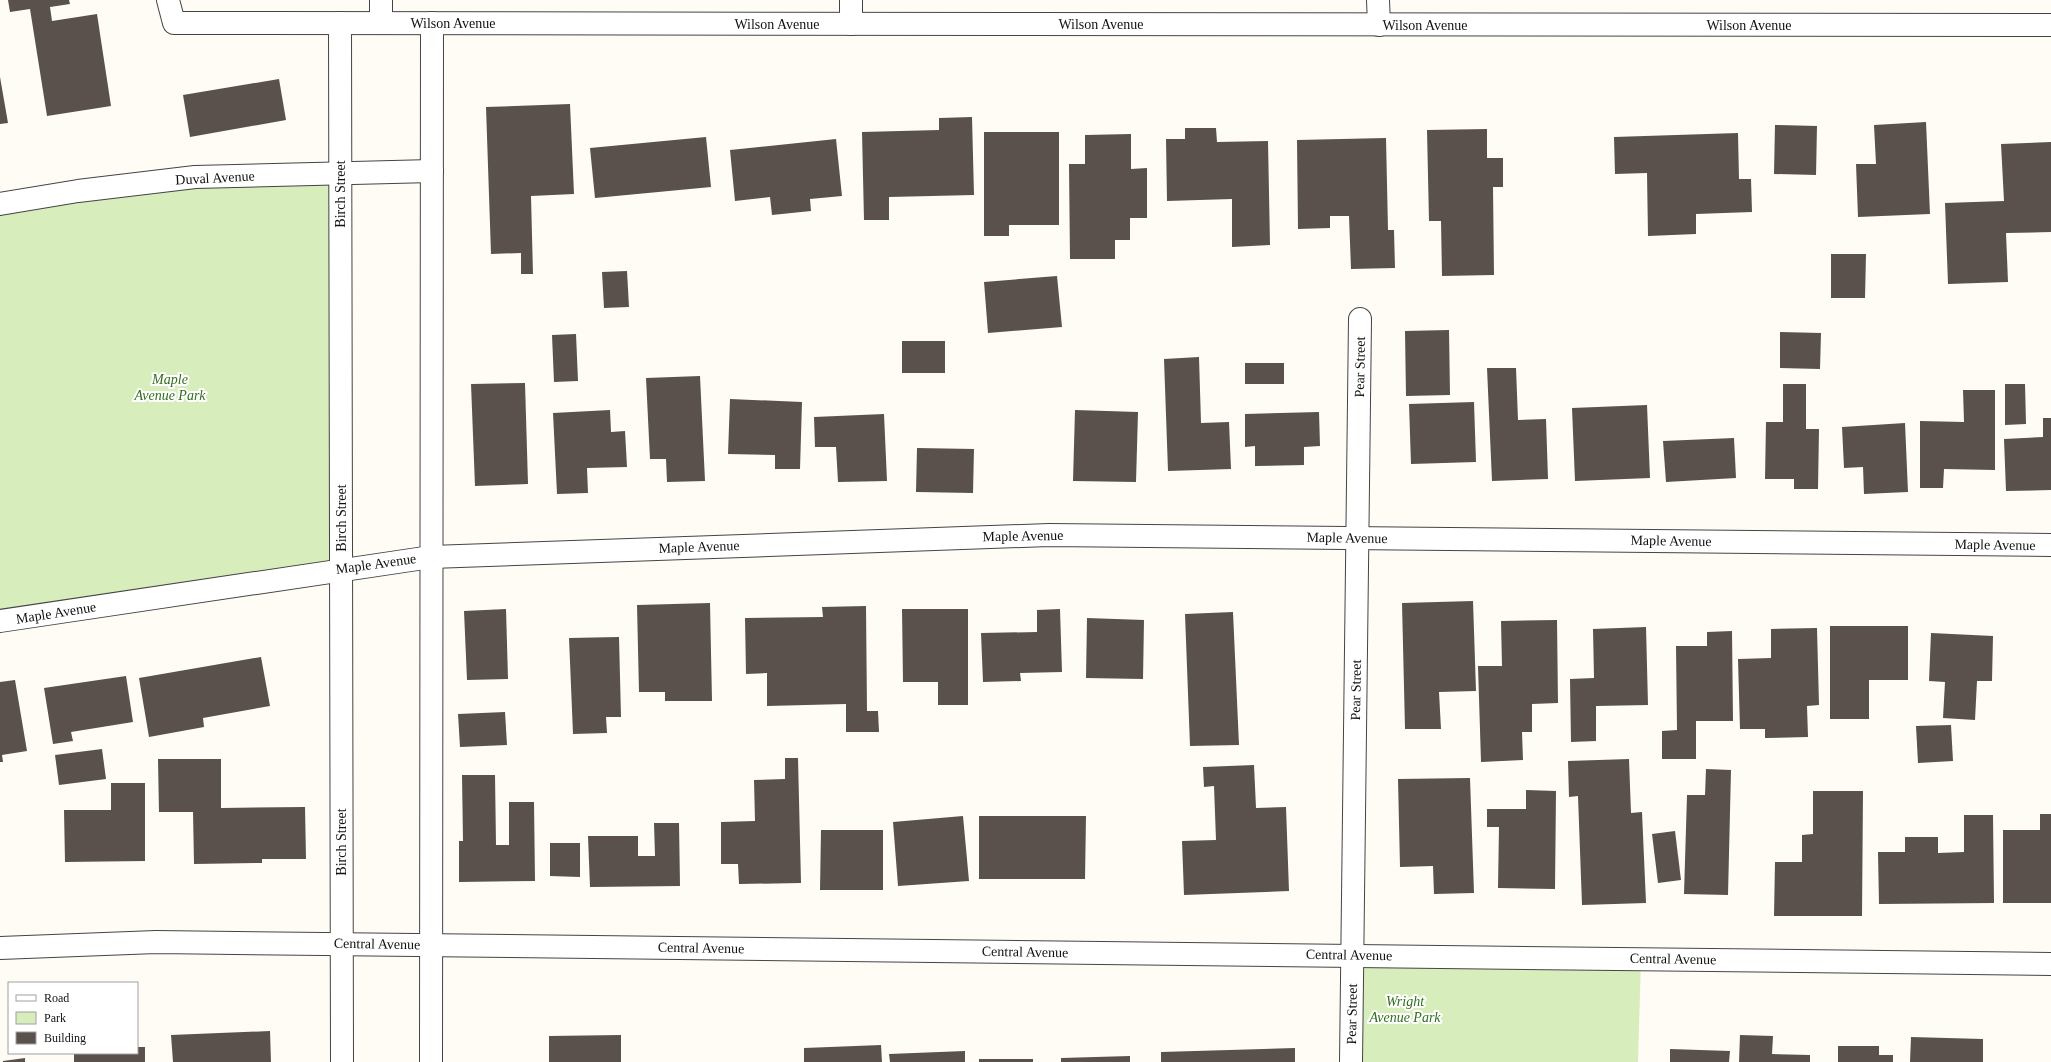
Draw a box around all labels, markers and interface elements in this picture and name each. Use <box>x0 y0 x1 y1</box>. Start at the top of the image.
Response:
street label: Wilson Avenue <box>410 16 496 31</box>
street label: Wilson Avenue <box>734 17 820 32</box>
street label: Wilson Avenue <box>1058 17 1144 32</box>
street label: Wilson Avenue <box>1382 18 1468 33</box>
street label: Wilson Avenue <box>1706 18 1792 33</box>
street label: Birch Street <box>333 160 348 228</box>
street label: Duval Avenue <box>175 168 255 188</box>
street label: Pear Street <box>1352 336 1368 398</box>
park label: Maple Avenue Park <box>133 372 206 403</box>
street label: Birch Street <box>334 484 349 552</box>
street label: Maple Avenue <box>982 528 1064 544</box>
street label: Maple Avenue <box>1306 530 1388 546</box>
street label: Maple Avenue <box>1630 533 1712 549</box>
street label: Maple Avenue <box>1954 537 2036 553</box>
street label: Maple Avenue <box>658 538 740 556</box>
street label: Maple Avenue <box>335 551 417 577</box>
street label: Maple Avenue <box>15 599 97 627</box>
street label: Pear Street <box>1348 659 1364 721</box>
street label: Birch Street <box>334 808 349 876</box>
street label: Central Avenue <box>334 936 420 952</box>
street label: Central Avenue <box>658 940 744 956</box>
street label: Central Avenue <box>982 944 1068 960</box>
street label: Central Avenue <box>1306 947 1392 963</box>
street label: Central Avenue <box>1630 951 1716 967</box>
legend <box>8 982 138 1054</box>
street label: Pear Street <box>1344 983 1360 1045</box>
text: Road <box>44 991 69 1005</box>
park label: Wright Avenue Park <box>1368 994 1441 1025</box>
text: Park <box>44 1011 66 1025</box>
text: Building <box>44 1031 86 1045</box>

